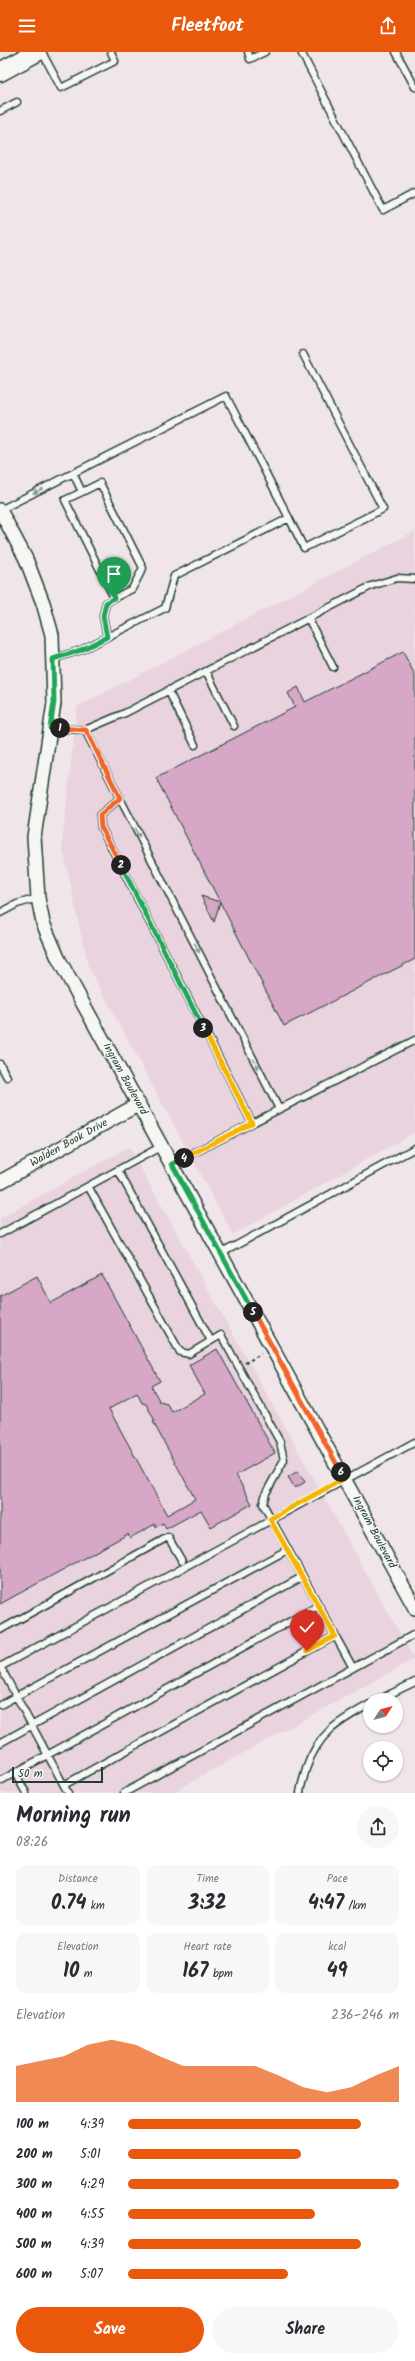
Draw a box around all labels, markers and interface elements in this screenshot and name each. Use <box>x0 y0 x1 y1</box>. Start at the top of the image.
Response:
text: Fleetfoot <box>171 12 244 41</box>
icon: menu <box>16 15 38 37</box>
icon: share <box>377 15 399 37</box>
one-way arrow <box>32 488 44 494</box>
pin <box>97 557 131 598</box>
icon: arrive <box>103 563 125 585</box>
pin: 1 <box>50 718 70 738</box>
text: 1 <box>58 719 62 737</box>
one-way arrow <box>134 827 141 838</box>
pin: 2 <box>111 855 131 875</box>
text: 2 <box>118 856 124 874</box>
one-way arrow <box>193 943 200 954</box>
pin: 3 <box>193 1018 213 1038</box>
text: 3 <box>200 1019 206 1037</box>
street label: Ingram Boulevard <box>98 1040 153 1119</box>
one-way arrow <box>253 1058 259 1070</box>
street label: Walden Book Drive <box>27 1114 111 1172</box>
pin: 4 <box>174 1148 194 1168</box>
text: 4 <box>181 1149 187 1167</box>
pin: 5 <box>243 1302 263 1322</box>
text: 5 <box>250 1303 256 1321</box>
pin: 6 <box>331 1462 351 1482</box>
text: 6 <box>338 1463 344 1481</box>
street label: Ingram Boulevard <box>347 1492 401 1572</box>
pin <box>290 1610 324 1651</box>
icon: check <box>296 1616 318 1638</box>
north arrow <box>363 1693 403 1733</box>
map controls <box>363 1693 403 1781</box>
button: locate <box>363 1741 403 1781</box>
scale bar <box>12 1765 103 1784</box>
text: 50 m <box>18 1765 43 1783</box>
text: Morning run <box>16 1799 131 1834</box>
button: share <box>357 1806 399 1848</box>
text: 08:26 <box>16 1832 48 1853</box>
text: Distance <box>58 1870 98 1888</box>
text: Time <box>196 1870 219 1888</box>
text: Pace <box>327 1870 348 1888</box>
text: 0.74 <box>51 1888 86 1920</box>
text: 3:32 <box>188 1888 227 1920</box>
text: 4:47 <box>308 1888 344 1920</box>
text: km <box>86 1897 105 1915</box>
text: /km <box>344 1897 366 1915</box>
text: Elevation <box>57 1938 99 1956</box>
text: Heart rate <box>184 1938 231 1956</box>
text: kcal <box>328 1938 346 1956</box>
text: 10 <box>63 1956 79 1988</box>
text: 167 <box>182 1956 209 1988</box>
text: 49 <box>327 1956 348 1988</box>
text: m <box>79 1965 93 1983</box>
text: bpm <box>209 1965 233 1983</box>
text: Elevation <box>16 2005 65 2026</box>
text: 236–246 m <box>331 2005 399 2026</box>
text: 100 m <box>16 2114 49 2135</box>
text: 4:39 <box>80 2114 104 2135</box>
text: 200 m <box>16 2144 53 2165</box>
text: 5:01 <box>80 2144 101 2165</box>
text: 300 m <box>16 2174 52 2195</box>
text: 4:29 <box>80 2174 104 2195</box>
text: 400 m <box>16 2204 52 2225</box>
text: 4:55 <box>80 2204 104 2225</box>
text: 500 m <box>16 2234 52 2255</box>
text: 4:39 <box>80 2234 104 2255</box>
text: 600 m <box>16 2264 52 2285</box>
text: 5:07 <box>80 2264 103 2285</box>
button: Save <box>16 2307 204 2353</box>
button: Share <box>212 2307 399 2353</box>

